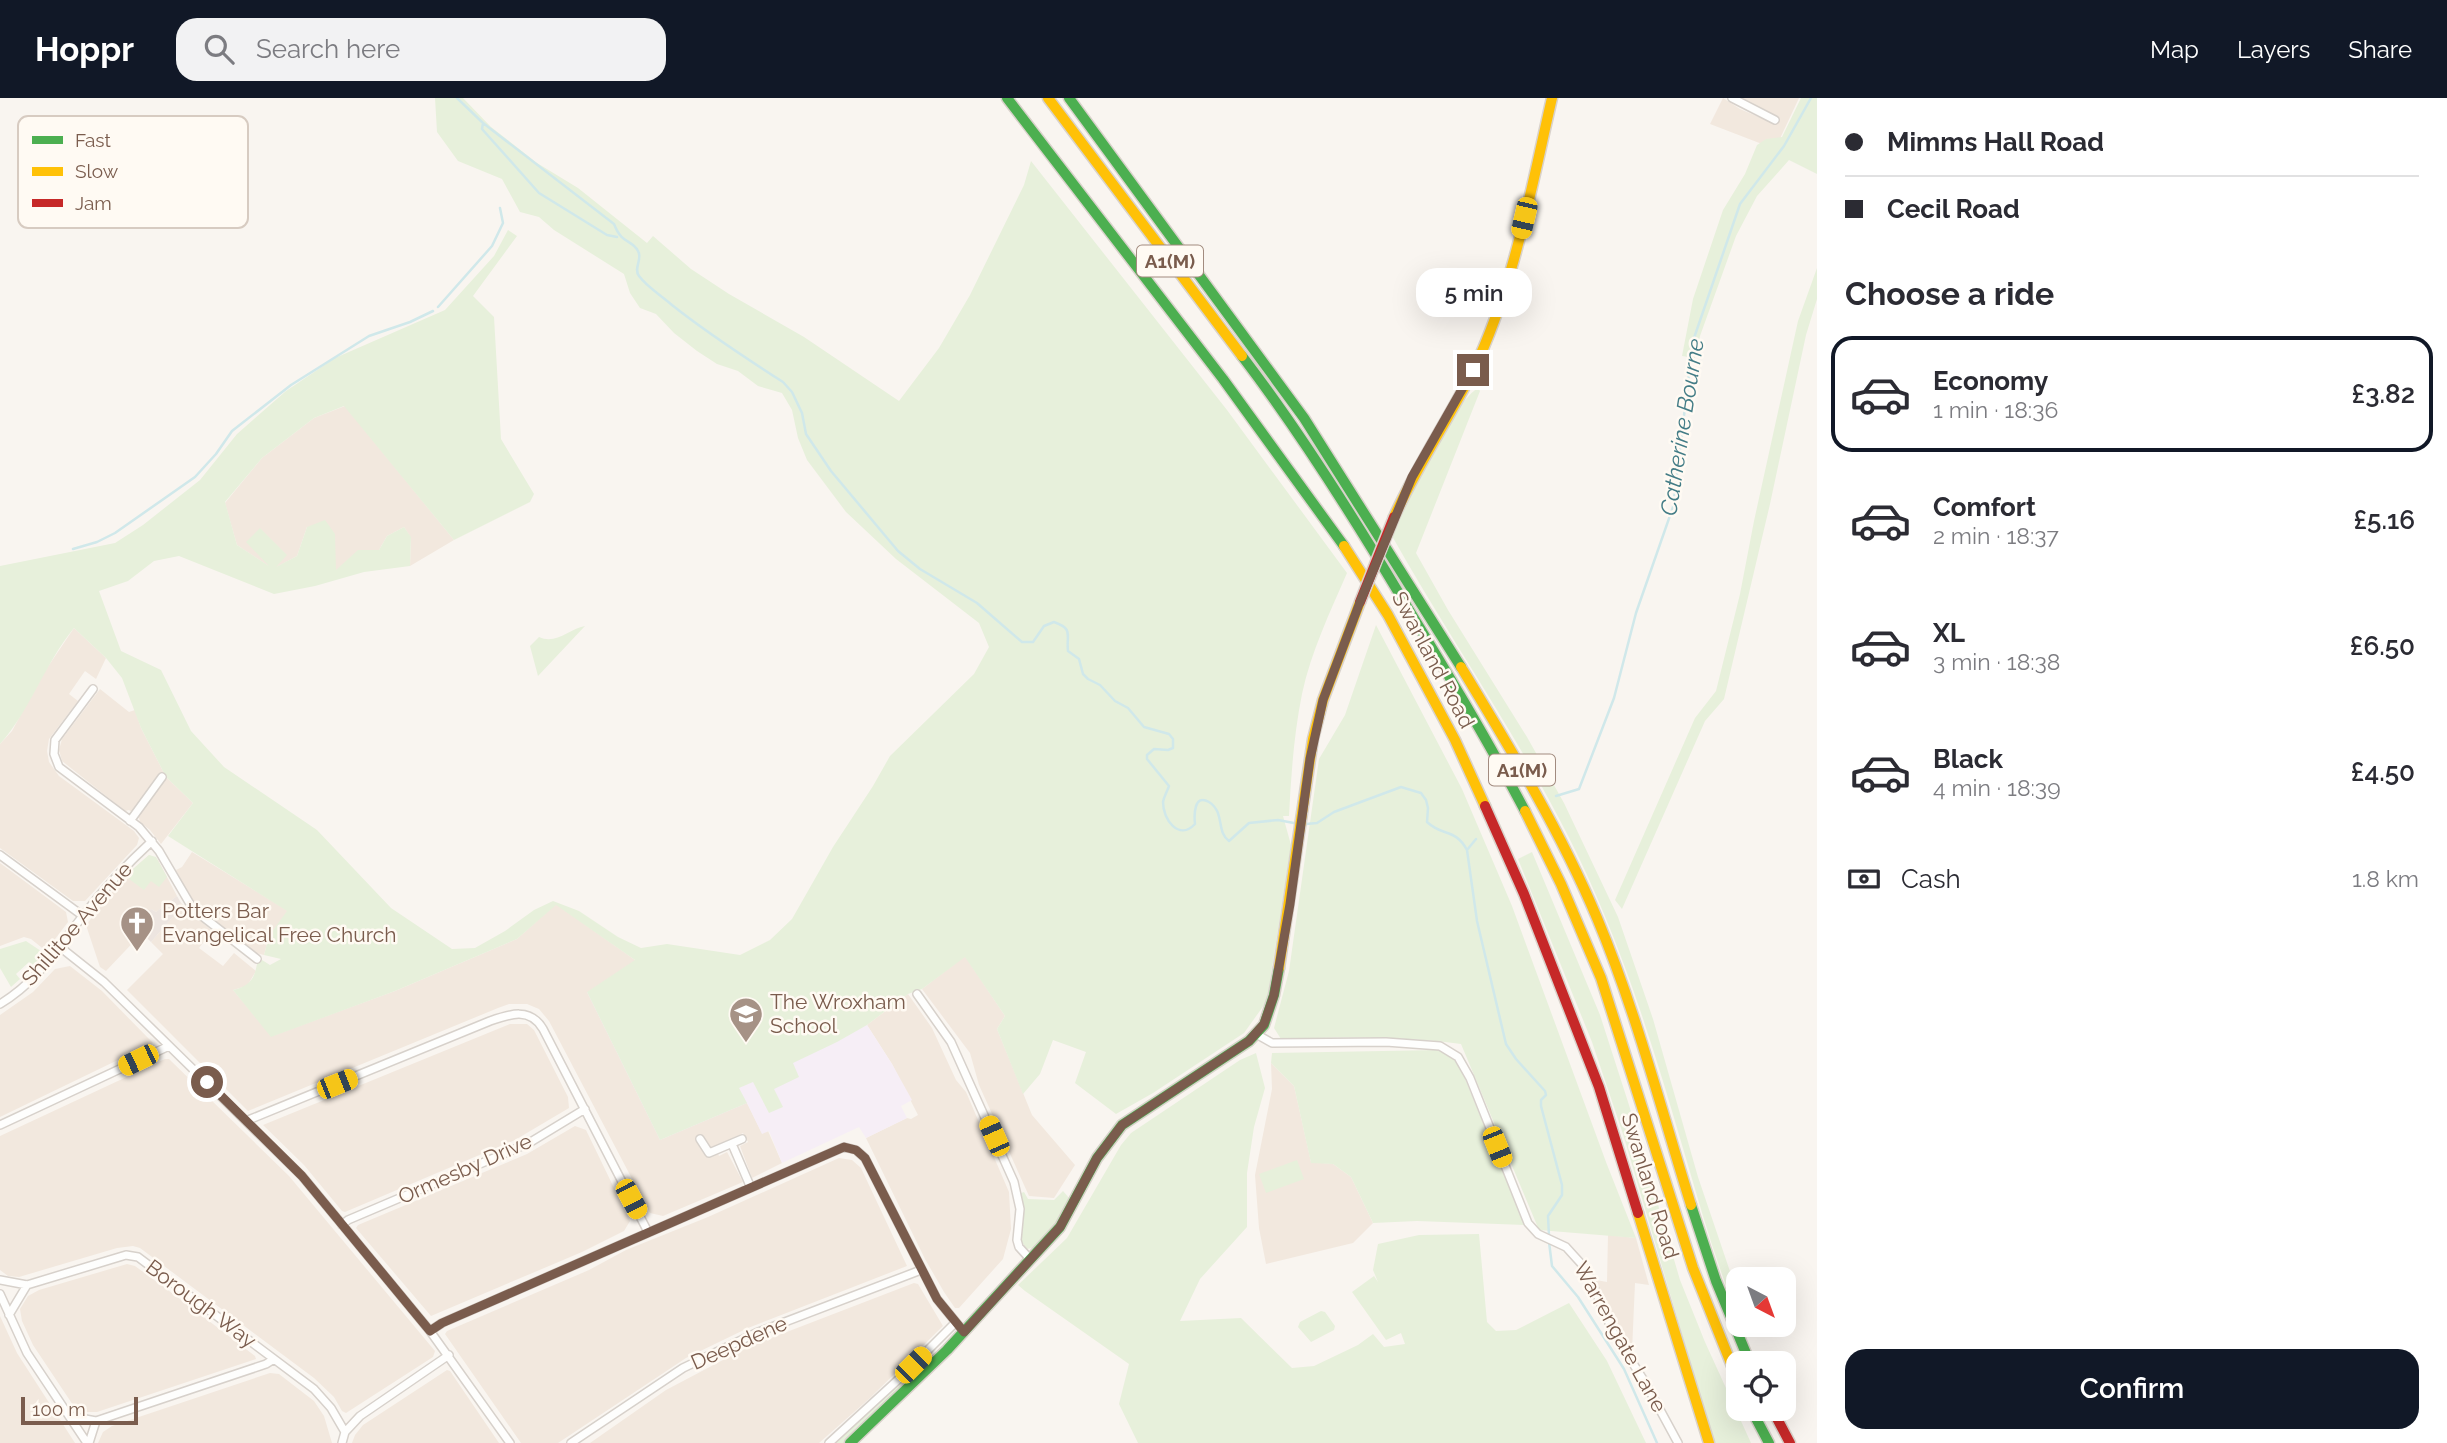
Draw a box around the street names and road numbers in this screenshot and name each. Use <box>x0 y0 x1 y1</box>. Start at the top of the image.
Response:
road number: A1(M) <box>1137 246 1203 276</box>
street label: Swanland Road <box>1387 587 1480 732</box>
road number: A1(M) <box>1489 754 1555 786</box>
street label: Shillitoe Avenue <box>16 857 137 991</box>
street label: Swanland Road <box>1616 1110 1685 1262</box>
street label: Ormesby Drive <box>394 1128 536 1209</box>
street label: Borough Way <box>141 1254 261 1353</box>
street label: Warrengate Lane <box>1569 1257 1672 1416</box>
street label: Deepdene <box>687 1310 791 1375</box>

